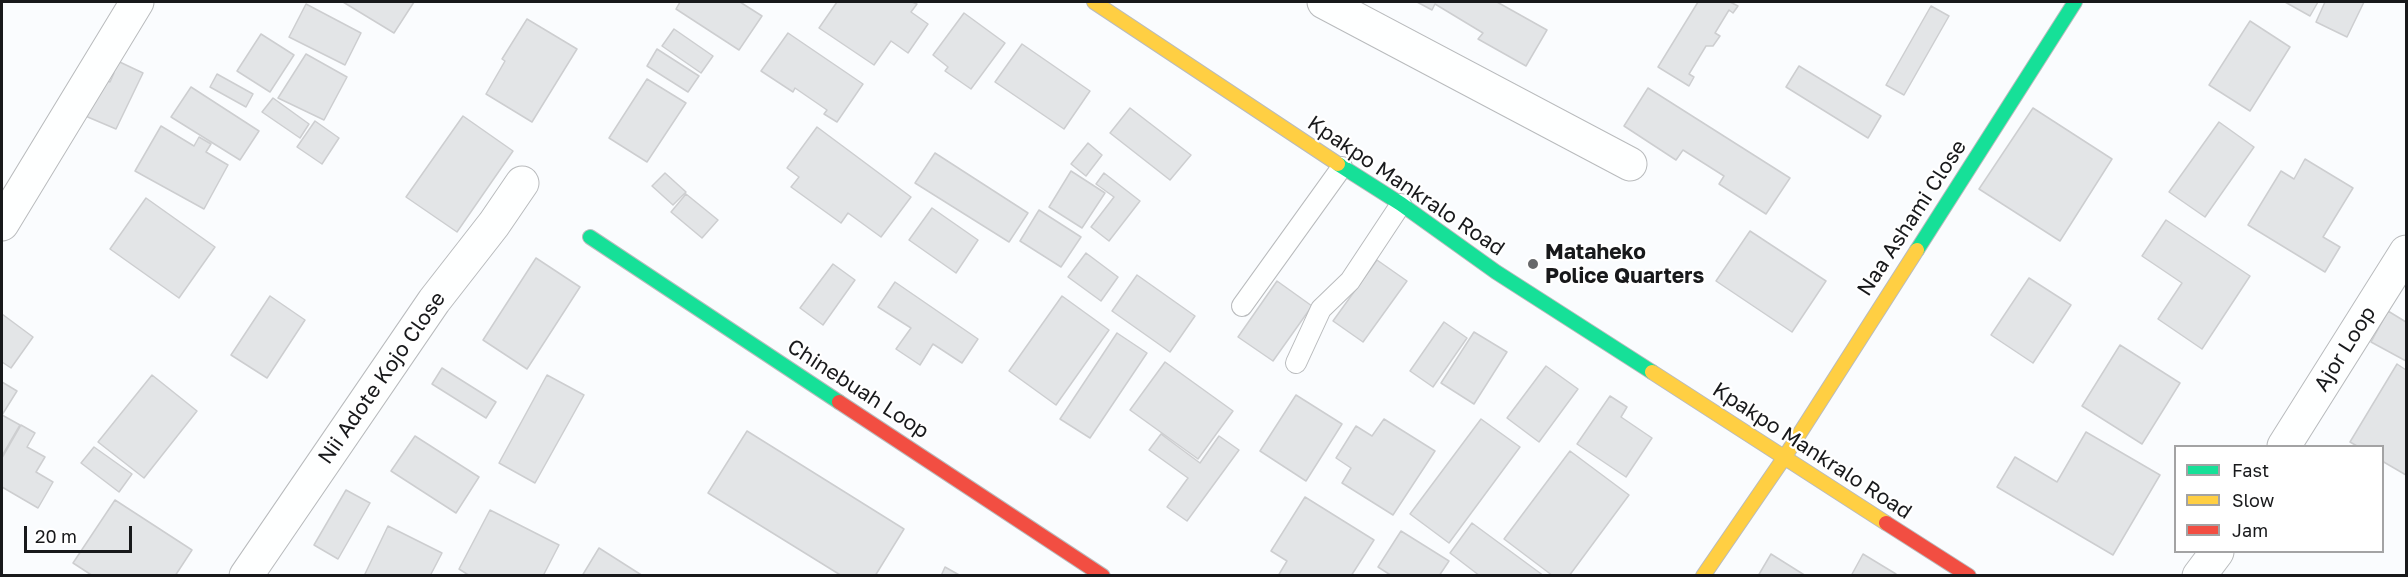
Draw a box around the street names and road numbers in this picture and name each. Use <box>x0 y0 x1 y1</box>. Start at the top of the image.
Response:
street label: Kpakpo Mankralo Road <box>1303 111 1509 261</box>
street label: Naa Ashami Close <box>1852 135 1972 301</box>
street label: Nii Adote Kojo Close <box>313 287 451 469</box>
street label: Ajor Loop <box>2309 302 2381 396</box>
street label: Chinebuah Loop <box>783 334 933 444</box>
street label: Kpakpo Mankralo Road <box>1708 377 1916 525</box>

